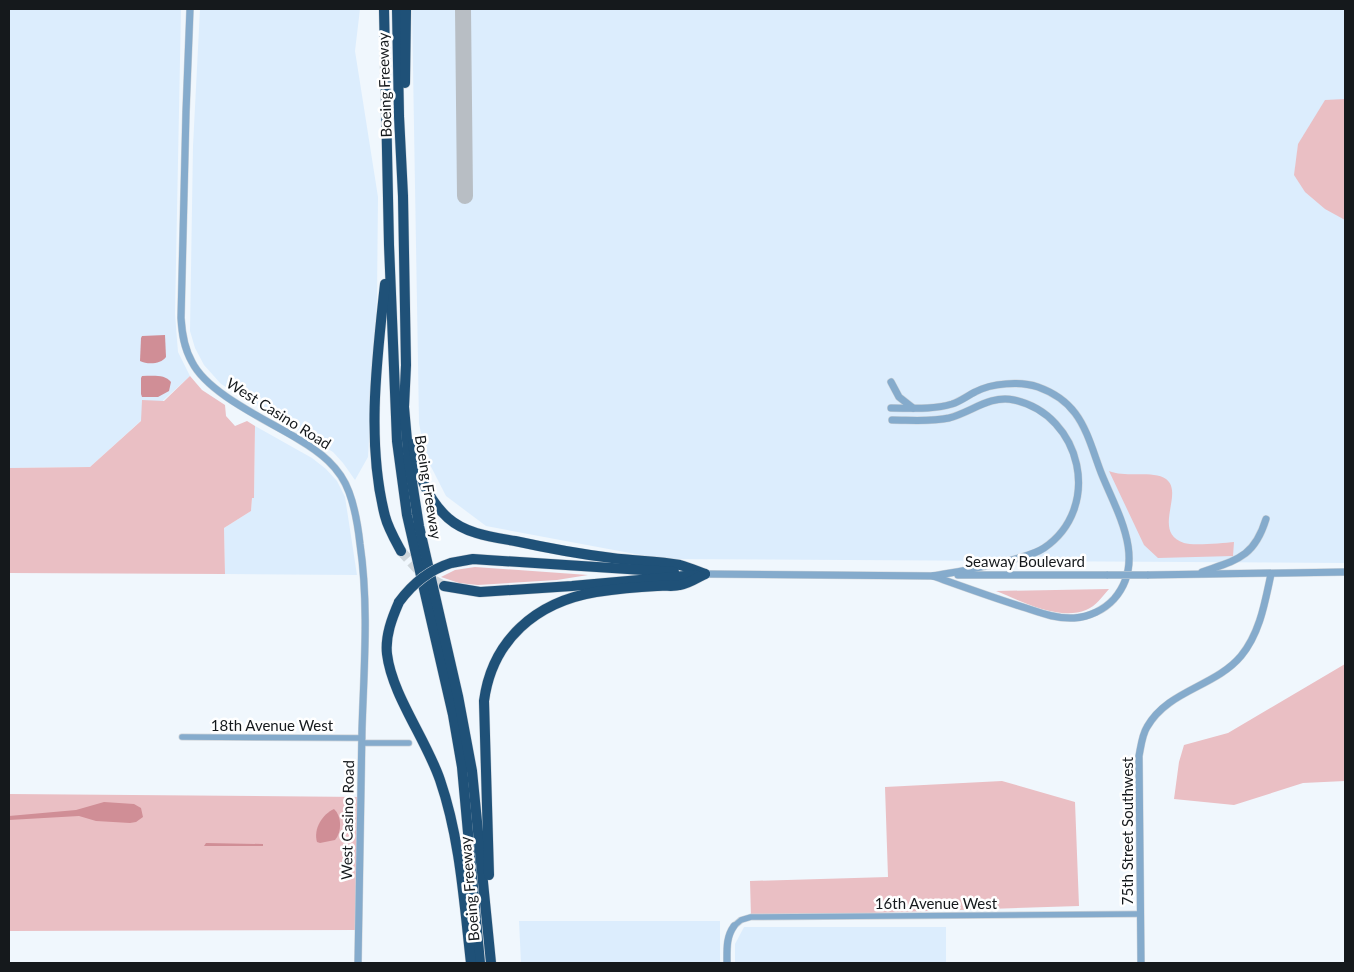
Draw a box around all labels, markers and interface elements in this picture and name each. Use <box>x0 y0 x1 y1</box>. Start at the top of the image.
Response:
street label: Boeing Freeway <box>373 32 395 138</box>
street label: West Casino Road <box>223 374 335 452</box>
street label: Boeing Freeway <box>412 434 446 541</box>
street label: Seaway Boulevard <box>965 552 1085 570</box>
street label: 18th Avenue West <box>211 716 334 734</box>
street label: 75th Street Southwest <box>1118 756 1136 905</box>
street label: West Casino Road <box>337 760 357 880</box>
street label: Boeing Freeway <box>455 836 483 942</box>
street label: 16th Avenue West <box>875 894 998 912</box>

